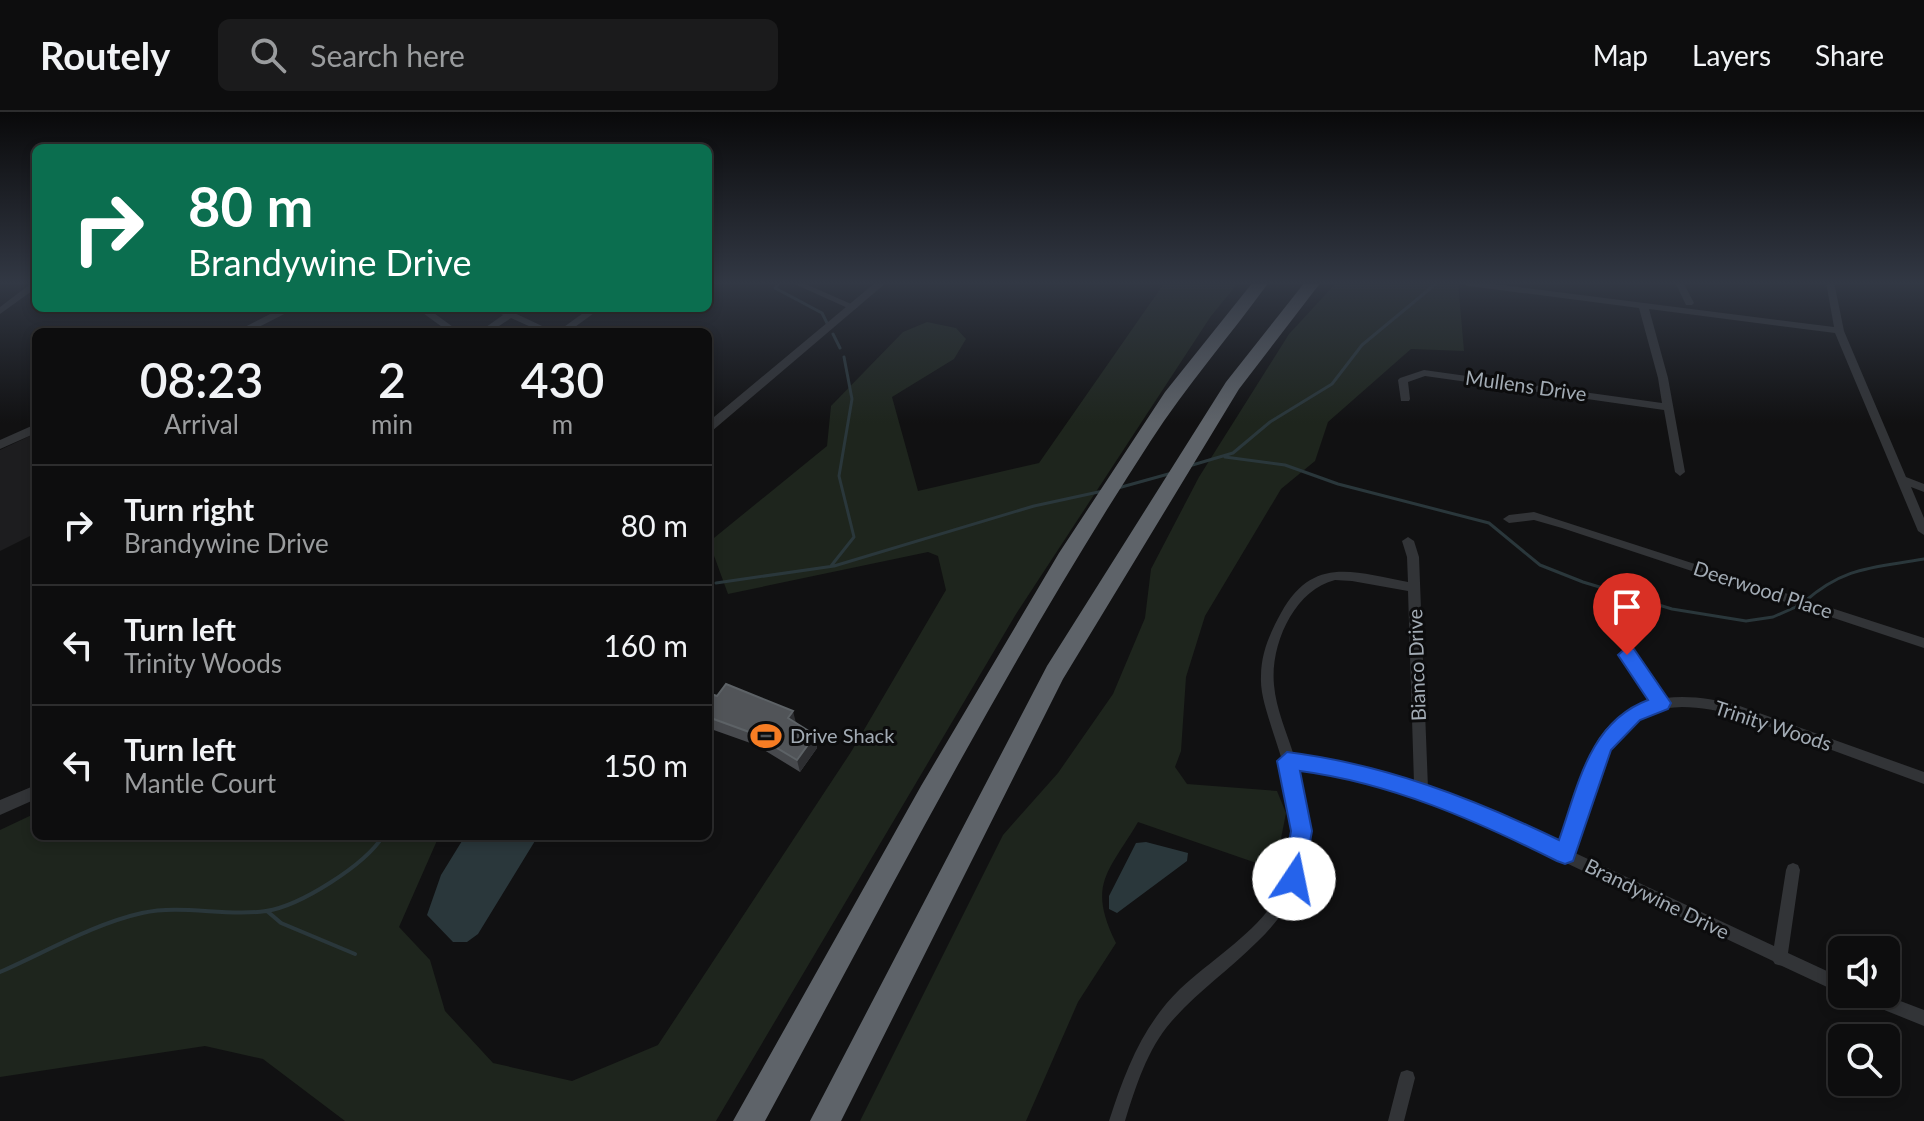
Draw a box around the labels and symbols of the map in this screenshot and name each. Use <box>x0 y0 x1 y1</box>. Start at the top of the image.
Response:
street label: Mullens Drive <box>1464 365 1588 405</box>
street label: Deerwood Place <box>1691 555 1836 623</box>
pin <box>1593 573 1661 655</box>
street label: Bianco Drive <box>1402 609 1430 721</box>
street label: Trinity Woods <box>1712 695 1835 755</box>
sports icon: Drive Shack <box>749 719 783 753</box>
place label: Drive Shack <box>790 723 895 747</box>
position arrow <box>1252 837 1336 921</box>
street label: Brandywine Drive <box>1581 853 1733 943</box>

